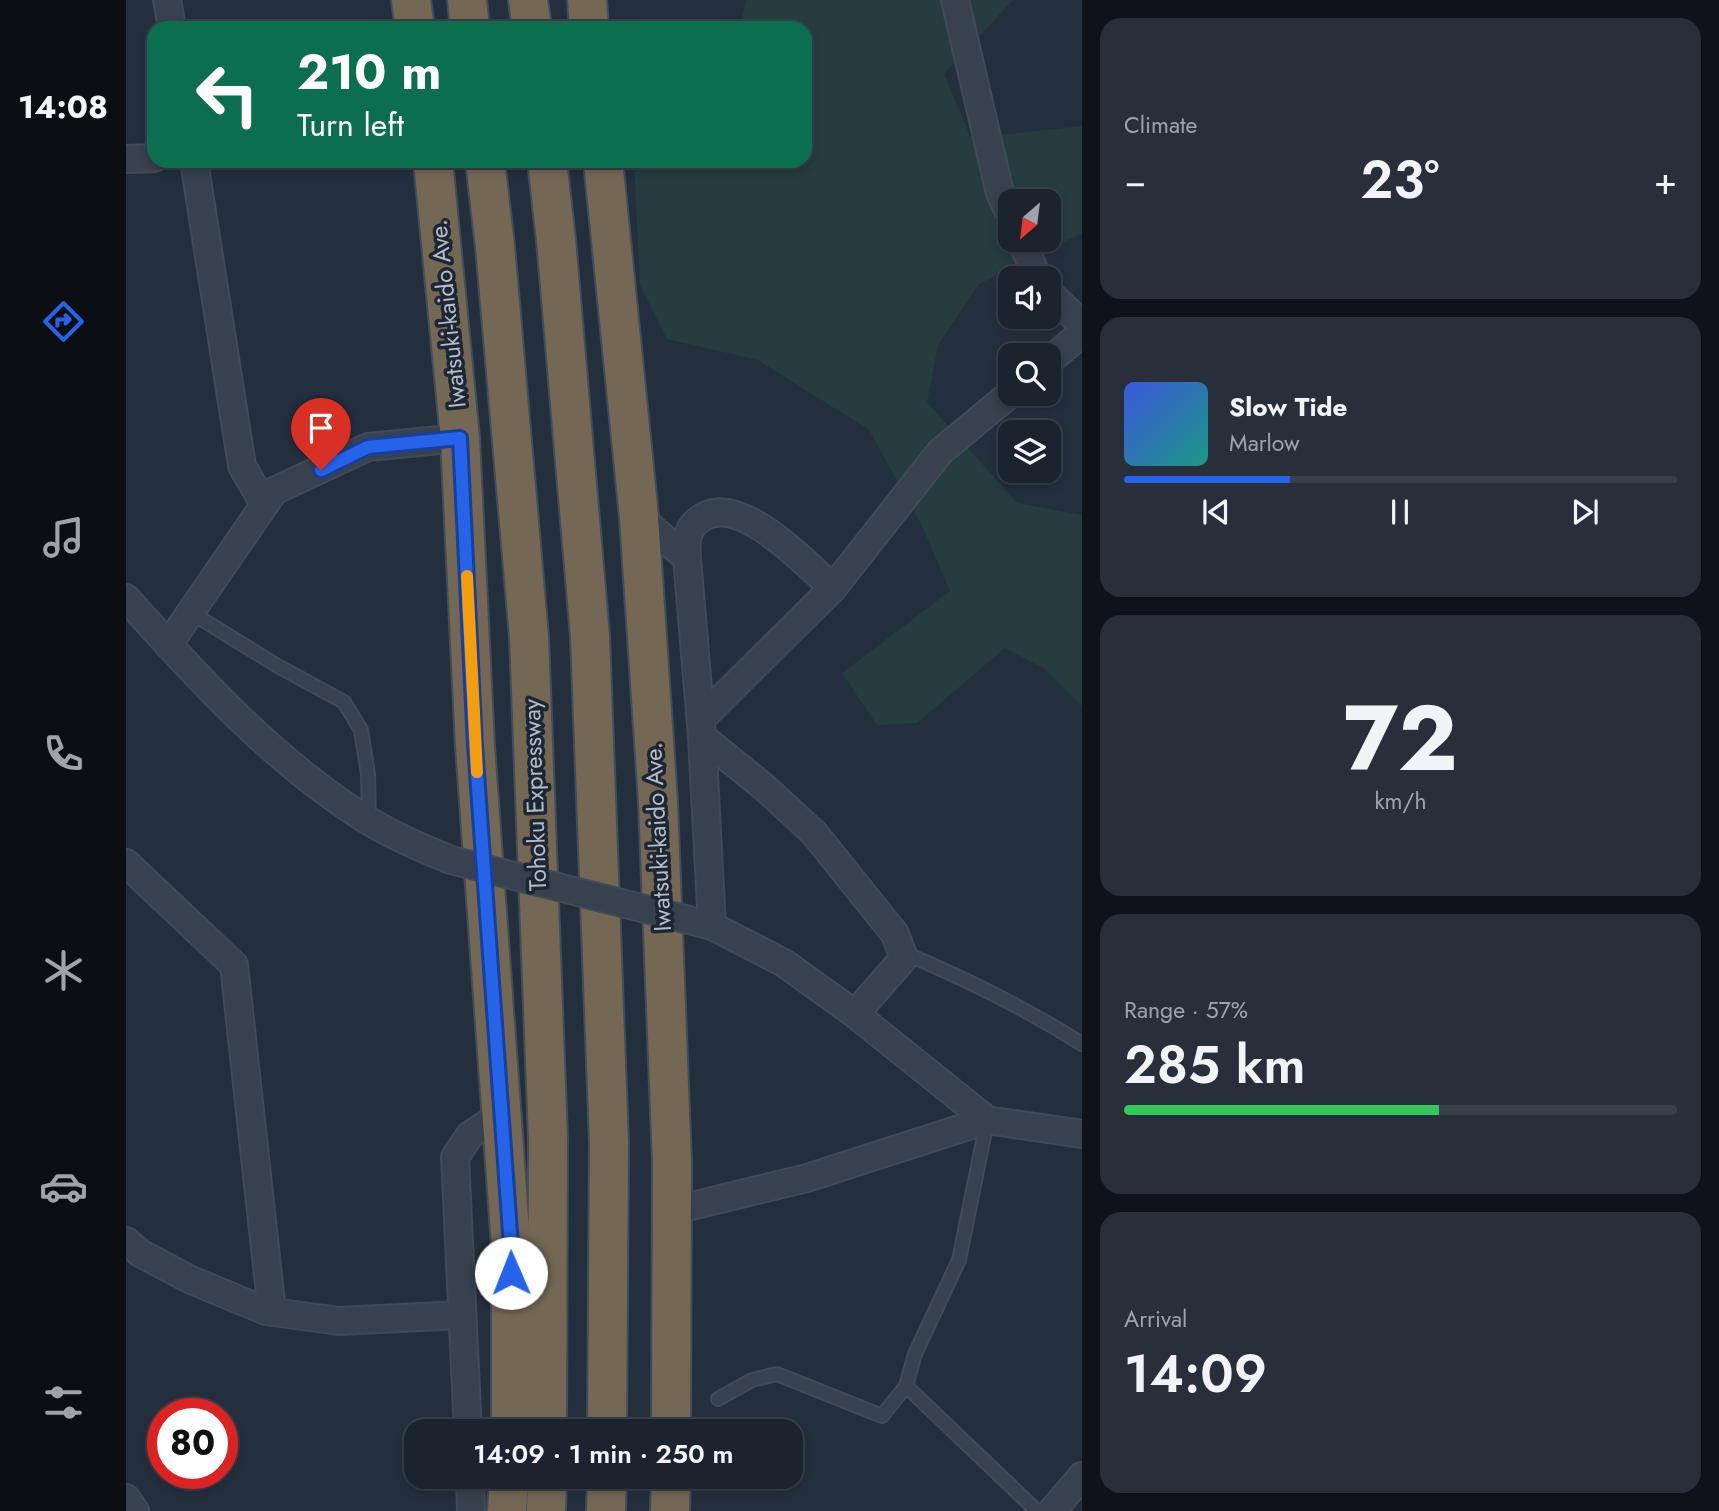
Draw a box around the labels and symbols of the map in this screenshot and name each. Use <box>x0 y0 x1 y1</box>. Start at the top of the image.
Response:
north arrow <box>998 189 1060 252</box>
street label: Iwatsuki-kaido Ave. <box>420 218 475 410</box>
pin <box>291 398 351 470</box>
street label: Tohoku Expressway <box>514 698 555 892</box>
street label: Iwatsuki-kaido Ave. <box>635 742 680 932</box>
position arrow <box>474 1236 548 1310</box>
speed limit sign: 80 <box>147 1398 238 1489</box>

